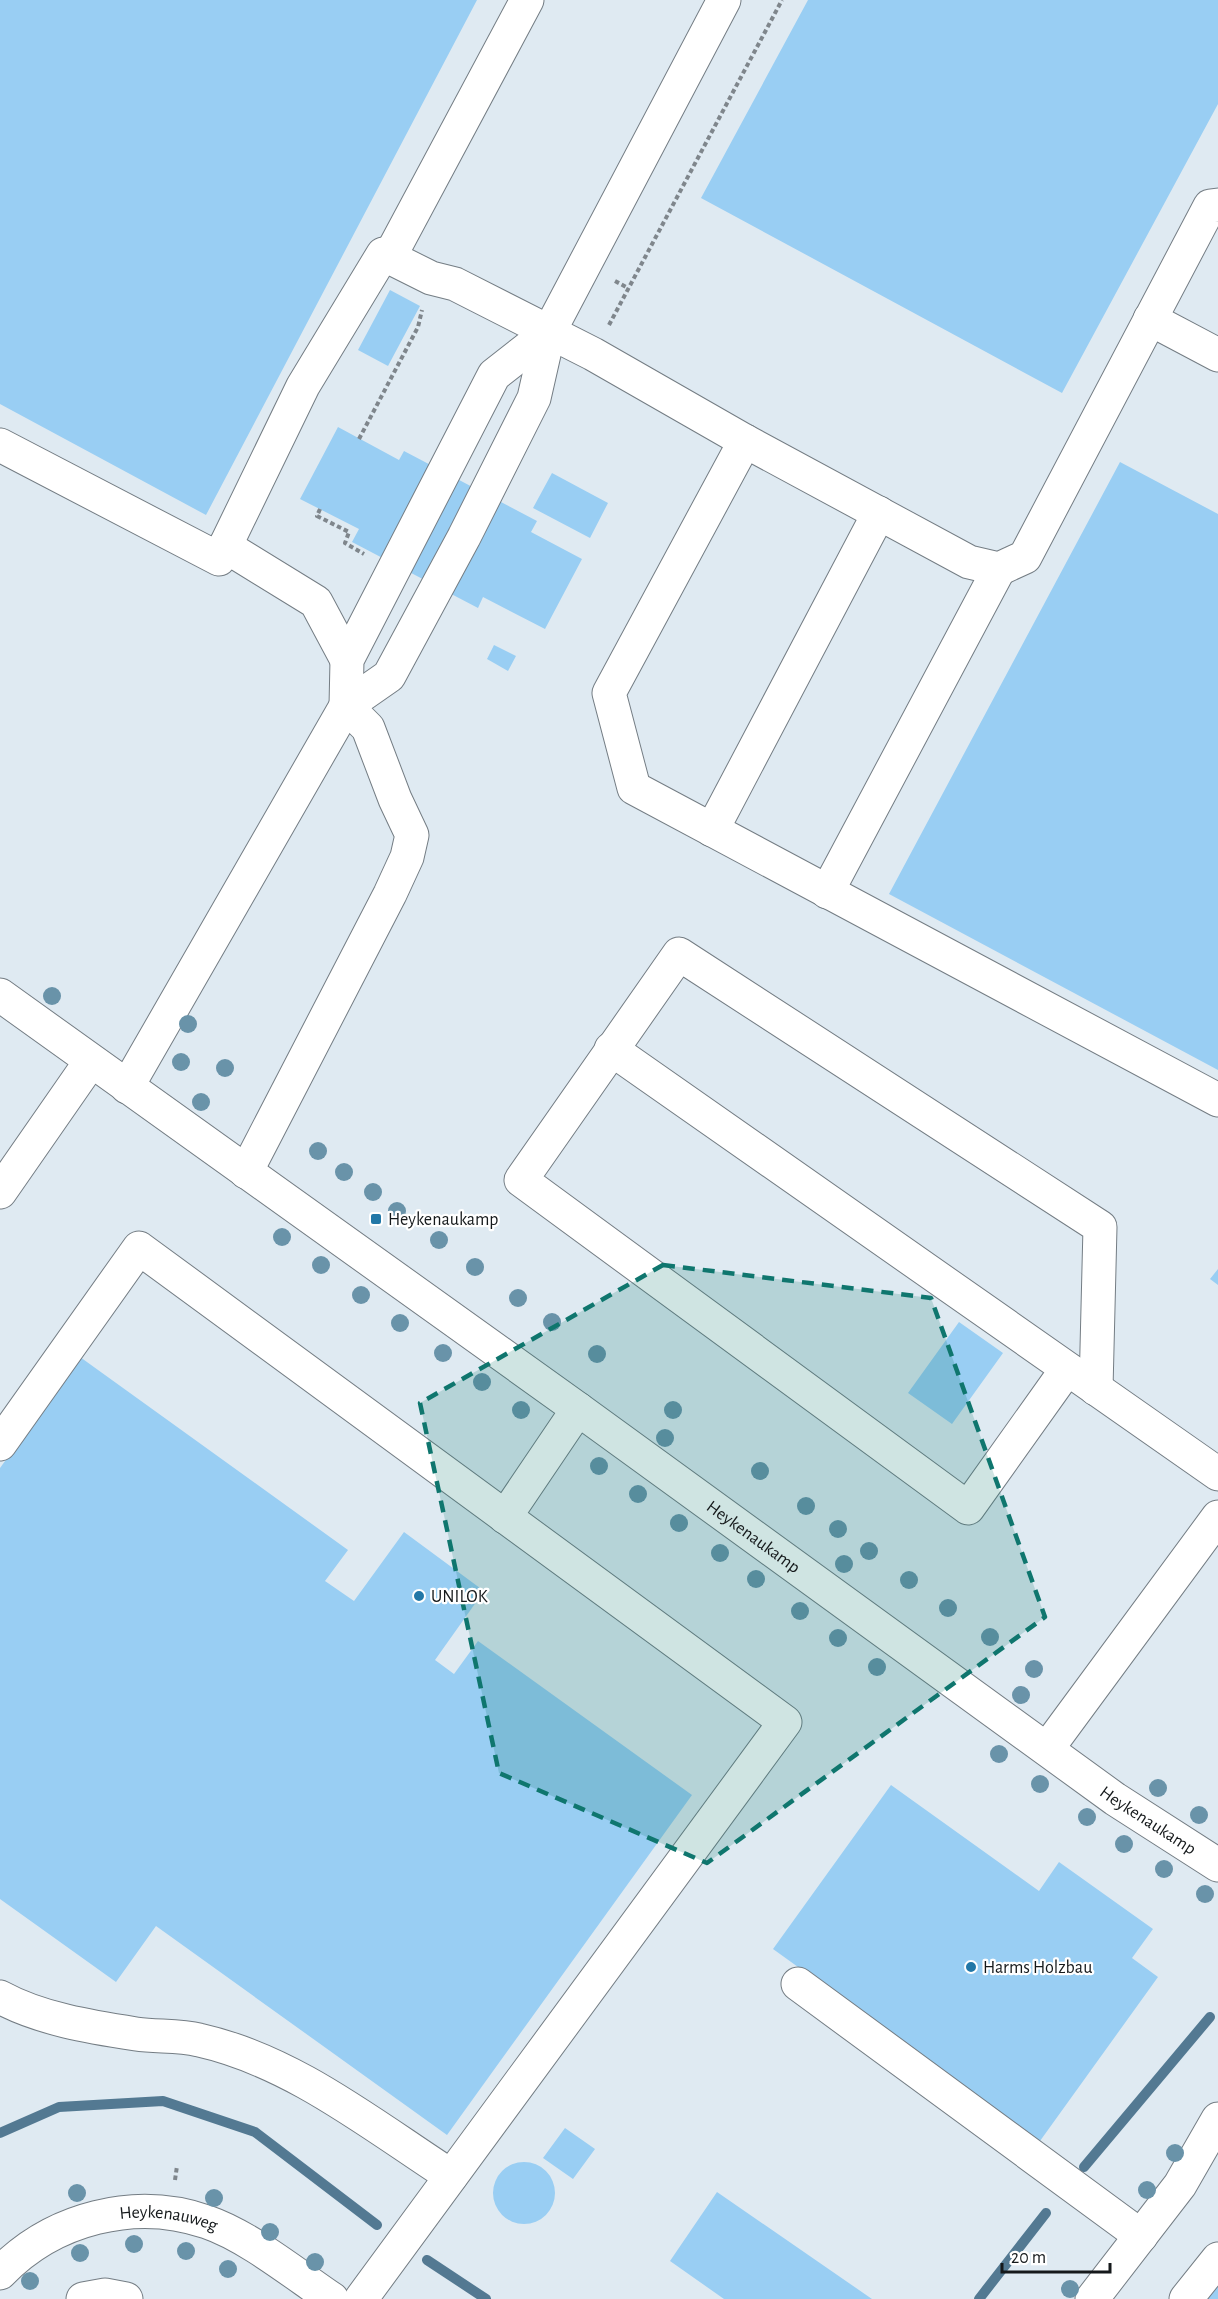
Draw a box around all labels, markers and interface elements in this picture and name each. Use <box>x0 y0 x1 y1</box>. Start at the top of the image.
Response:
place label: Heykenaukamp <box>388 1211 498 1229</box>
marker: Heykenaukamp <box>369 1212 383 1226</box>
street label: Heykenaukamp <box>703 1498 803 1577</box>
place label: UNILOK <box>431 1588 488 1606</box>
marker: UNILOK <box>412 1589 426 1603</box>
street label: Heykenaukamp <box>1096 1783 1199 1858</box>
place label: Harms Holzbau <box>983 1959 1092 1977</box>
marker: Harms Holzbau <box>964 1960 978 1974</box>
street label: Heykenauweg <box>119 2204 220 2235</box>
scale bar <box>1002 2236 1110 2274</box>
text: 20 m <box>1011 2249 1046 2267</box>

